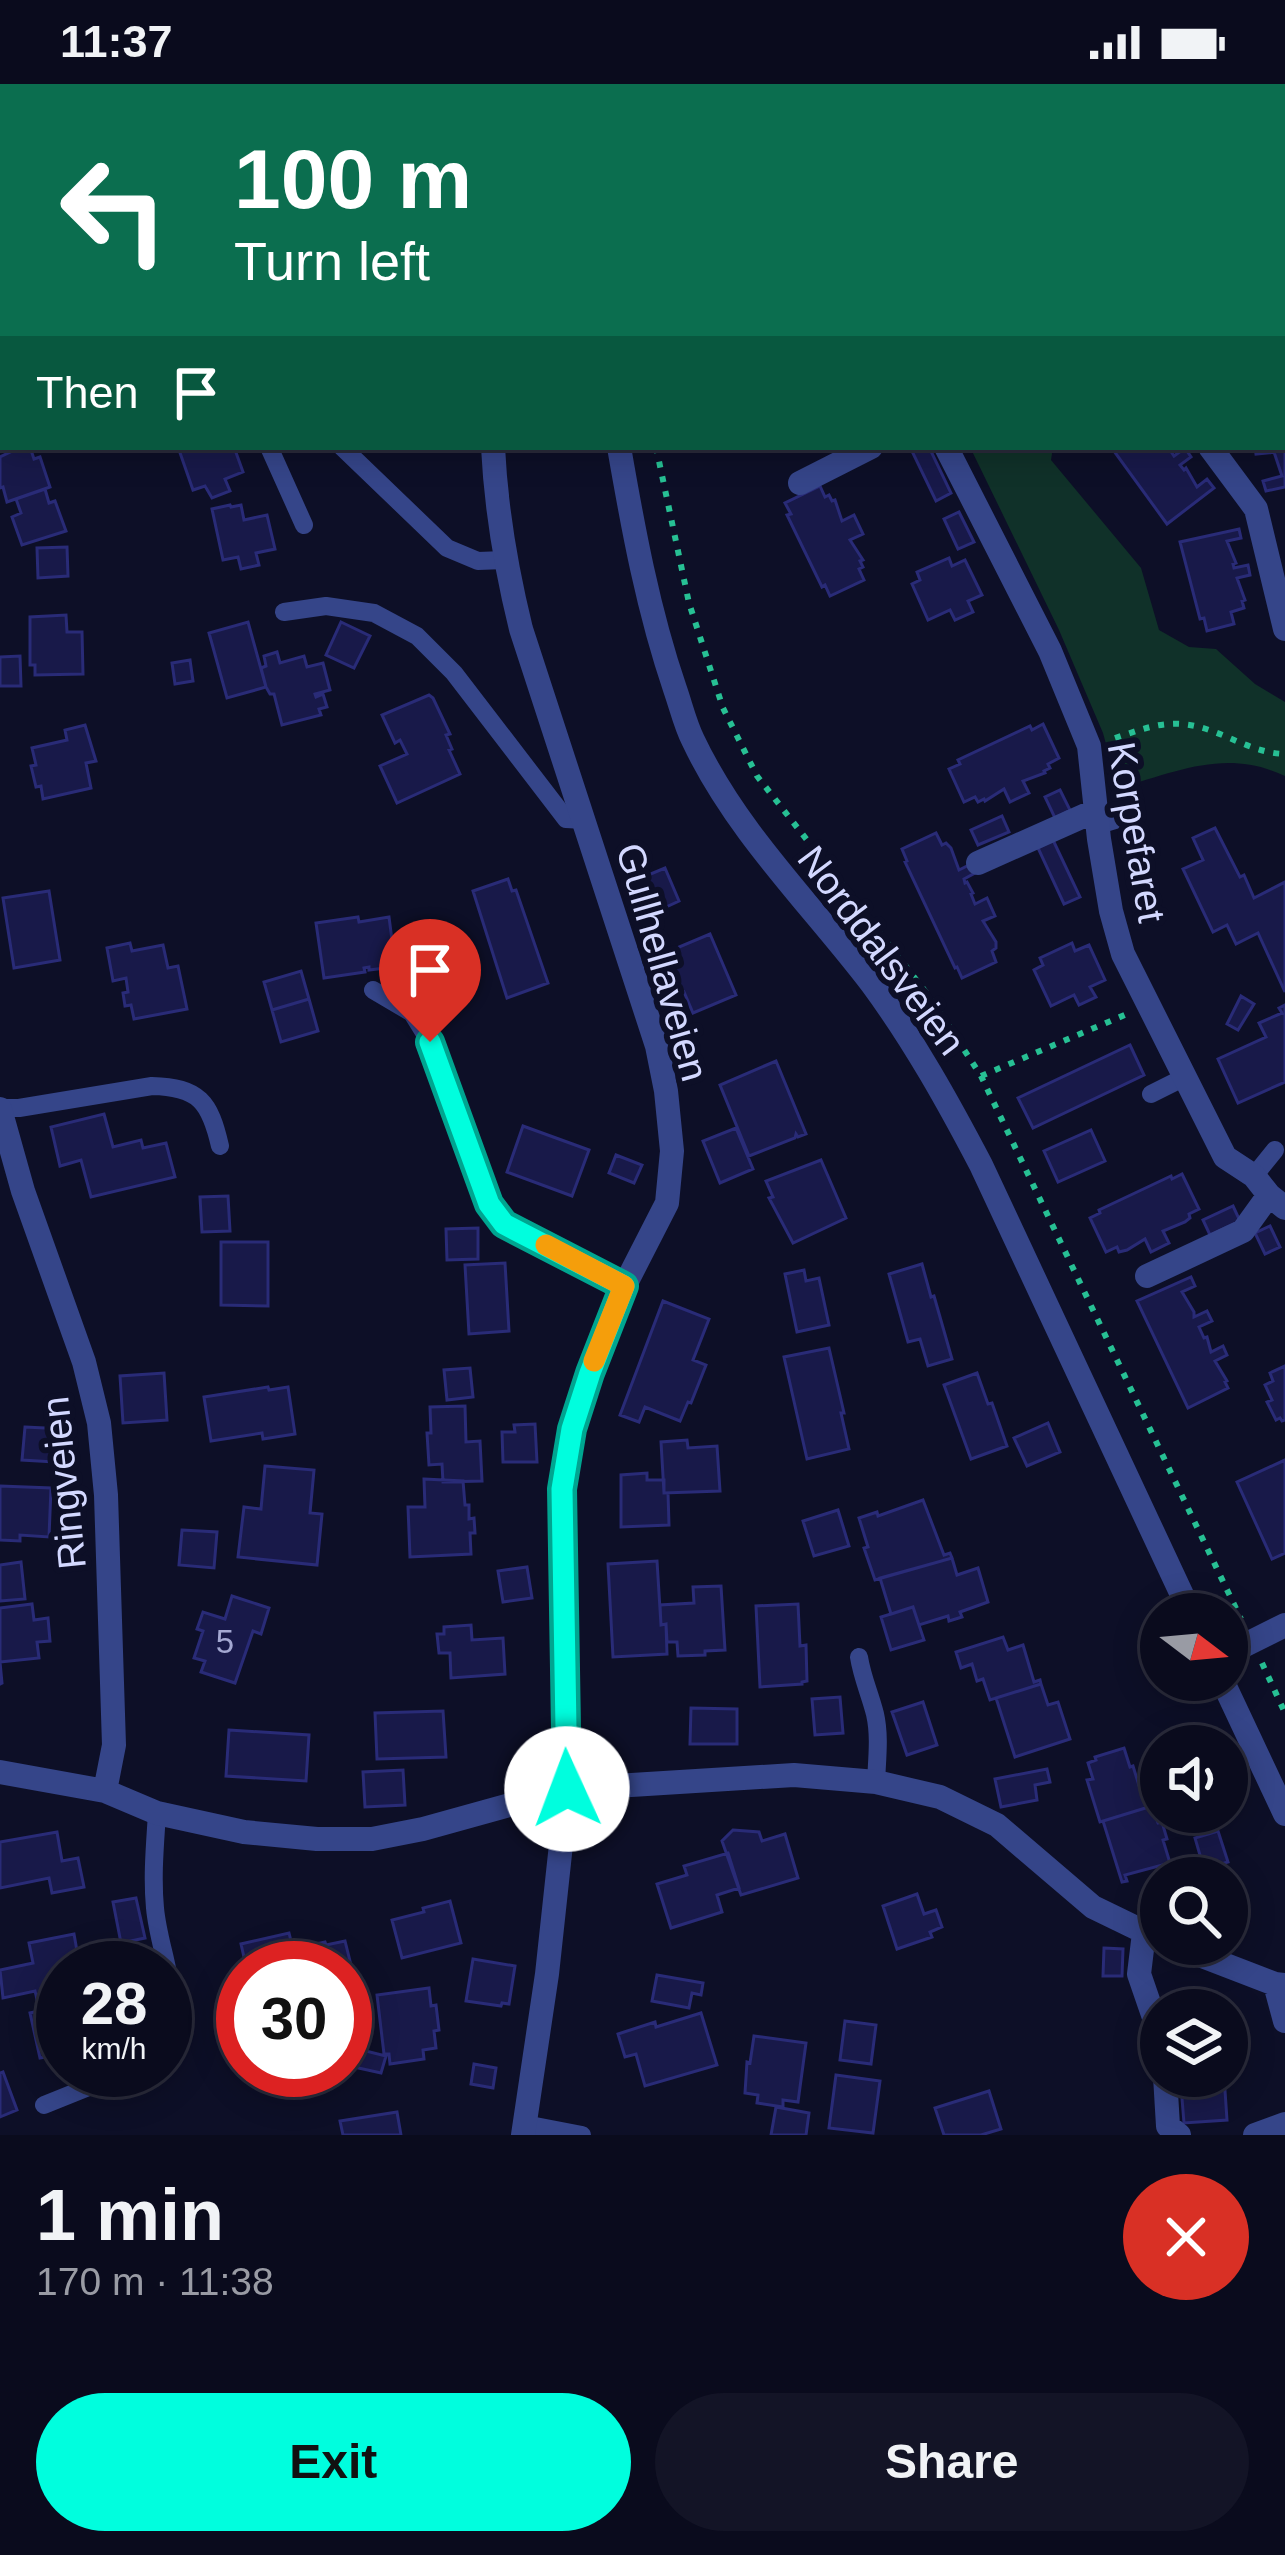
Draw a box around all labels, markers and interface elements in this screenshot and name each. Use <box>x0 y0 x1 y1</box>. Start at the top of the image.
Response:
text: 11:37 <box>60 16 173 67</box>
icon: left <box>36 132 192 288</box>
text: 100 m <box>234 132 472 226</box>
text: Turn left <box>234 231 430 291</box>
icon: arrive <box>163 360 229 426</box>
text: Then <box>36 367 139 418</box>
street label: Korpefaret <box>1100 739 1174 926</box>
street label: Gullhellaveien <box>608 838 717 1086</box>
street label: Norddalsveien <box>789 838 974 1063</box>
pin <box>379 919 481 1042</box>
icon: arrive <box>397 937 463 1003</box>
street label: Ringveien <box>33 1394 94 1571</box>
north arrow <box>1140 1593 1248 1701</box>
map controls <box>1140 1593 1248 2097</box>
house number: 5 <box>216 1623 234 1660</box>
button: sound <box>1140 1725 1248 1833</box>
position arrow <box>504 1726 630 1852</box>
button: search <box>1140 1857 1248 1965</box>
speed limit sign: 30 <box>216 1941 372 2097</box>
text: 28 <box>81 1970 147 2037</box>
button: layers <box>1140 1989 1248 2097</box>
text: km/h <box>81 2032 147 2065</box>
button: close <box>1123 2174 1249 2300</box>
text: 1 min <box>36 2175 224 2255</box>
text: 170 m · 11:38 <box>36 2260 274 2303</box>
button: Exit <box>36 2393 631 2531</box>
button: Share <box>655 2393 1249 2531</box>

